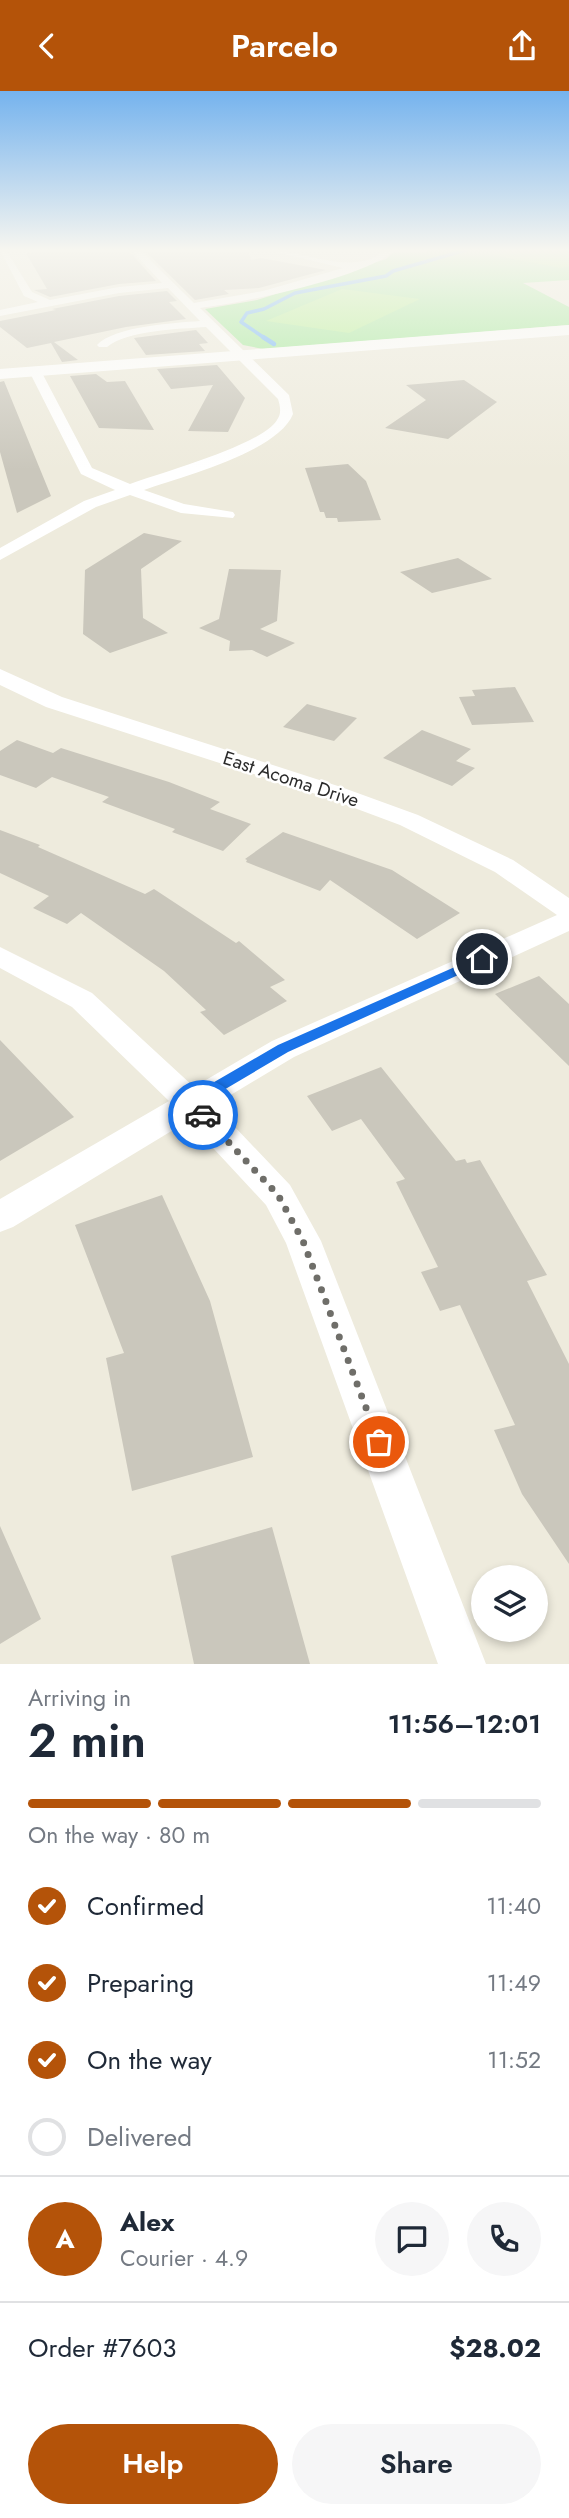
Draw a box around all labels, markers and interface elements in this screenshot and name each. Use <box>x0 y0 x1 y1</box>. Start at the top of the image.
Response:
text: Parcelo <box>231 23 338 69</box>
icon: back <box>28 27 66 65</box>
icon: share <box>503 27 541 65</box>
street label: East Acoma Drive <box>220 744 363 814</box>
pin <box>452 929 512 989</box>
icon: home <box>463 940 501 978</box>
courier <box>168 1080 238 1150</box>
icon: car <box>184 1096 222 1134</box>
pin <box>349 1412 409 1472</box>
icon: bag <box>360 1423 398 1461</box>
map controls <box>471 1565 548 1642</box>
button: layers <box>471 1565 548 1642</box>
text: Arriving in <box>28 1681 131 1715</box>
text: 11:56–12:01 <box>388 1705 541 1743</box>
text: 2 min <box>28 1708 146 1774</box>
text: On the way · 80 m <box>28 1818 210 1852</box>
icon: check <box>28 1887 66 1925</box>
text: Confirmed <box>87 1887 204 1925</box>
text: 11:40 <box>486 1889 541 1923</box>
icon: check <box>28 1964 66 2002</box>
text: Preparing <box>87 1964 194 2002</box>
text: 11:49 <box>487 1966 541 2000</box>
icon: check <box>28 2041 66 2079</box>
text: On the way <box>87 2041 212 2079</box>
text: 11:52 <box>487 2043 541 2077</box>
text: Delivered <box>87 2118 192 2156</box>
button: chat <box>375 2202 449 2276</box>
button: phone <box>467 2202 541 2276</box>
text: Alex <box>120 2203 174 2241</box>
text: A <box>55 2220 75 2258</box>
text: Courier · 4.9 <box>120 2241 248 2275</box>
text: Order #7603 <box>28 2329 177 2367</box>
text: $28.02 <box>449 2329 541 2367</box>
button: Help <box>28 2424 278 2504</box>
button: Share <box>292 2424 541 2504</box>

